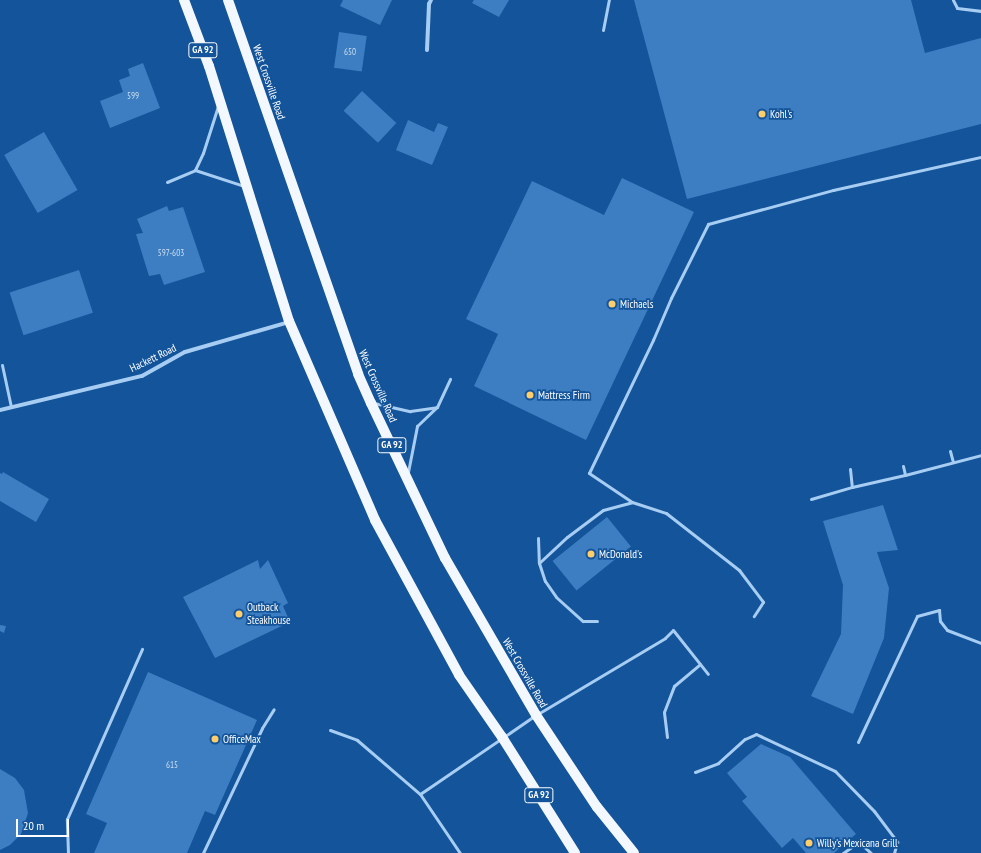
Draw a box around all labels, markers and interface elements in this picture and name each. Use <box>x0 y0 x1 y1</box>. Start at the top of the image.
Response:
road number: GA 92 <box>188 42 218 58</box>
street label: West Crossville Road <box>250 43 288 121</box>
house number: 650 <box>344 47 356 57</box>
house number: 599 <box>127 91 139 101</box>
place label: Kohl's <box>770 107 792 121</box>
marker: Kohl's <box>757 109 767 119</box>
house number: 597-603 <box>158 248 184 258</box>
place label: Michaels <box>620 297 653 311</box>
marker: Michaels <box>607 299 617 309</box>
street label: Hackett Road <box>128 341 178 375</box>
street label: West Crossville Road <box>356 348 400 424</box>
place label: Mattress Firm <box>538 388 590 402</box>
marker: Mattress Firm <box>525 390 535 400</box>
road number: GA 92 <box>377 437 407 453</box>
place label: McDonald's <box>599 547 642 561</box>
marker: McDonald's <box>586 549 596 559</box>
place label: Outback Steakhouse <box>247 601 290 627</box>
marker: Outback Steakhouse <box>234 609 244 619</box>
street label: West Crossville Road <box>500 636 550 710</box>
place label: OfficeMax <box>223 732 261 746</box>
marker: OfficeMax <box>210 734 220 744</box>
house number: 615 <box>166 760 178 770</box>
road number: GA 92 <box>524 787 554 803</box>
scale bar <box>18 811 71 837</box>
text: 20 m <box>23 818 44 833</box>
place label: Willy's Mexicana Grill <box>817 836 898 850</box>
marker: Willy's Mexicana Grill <box>804 838 814 848</box>

